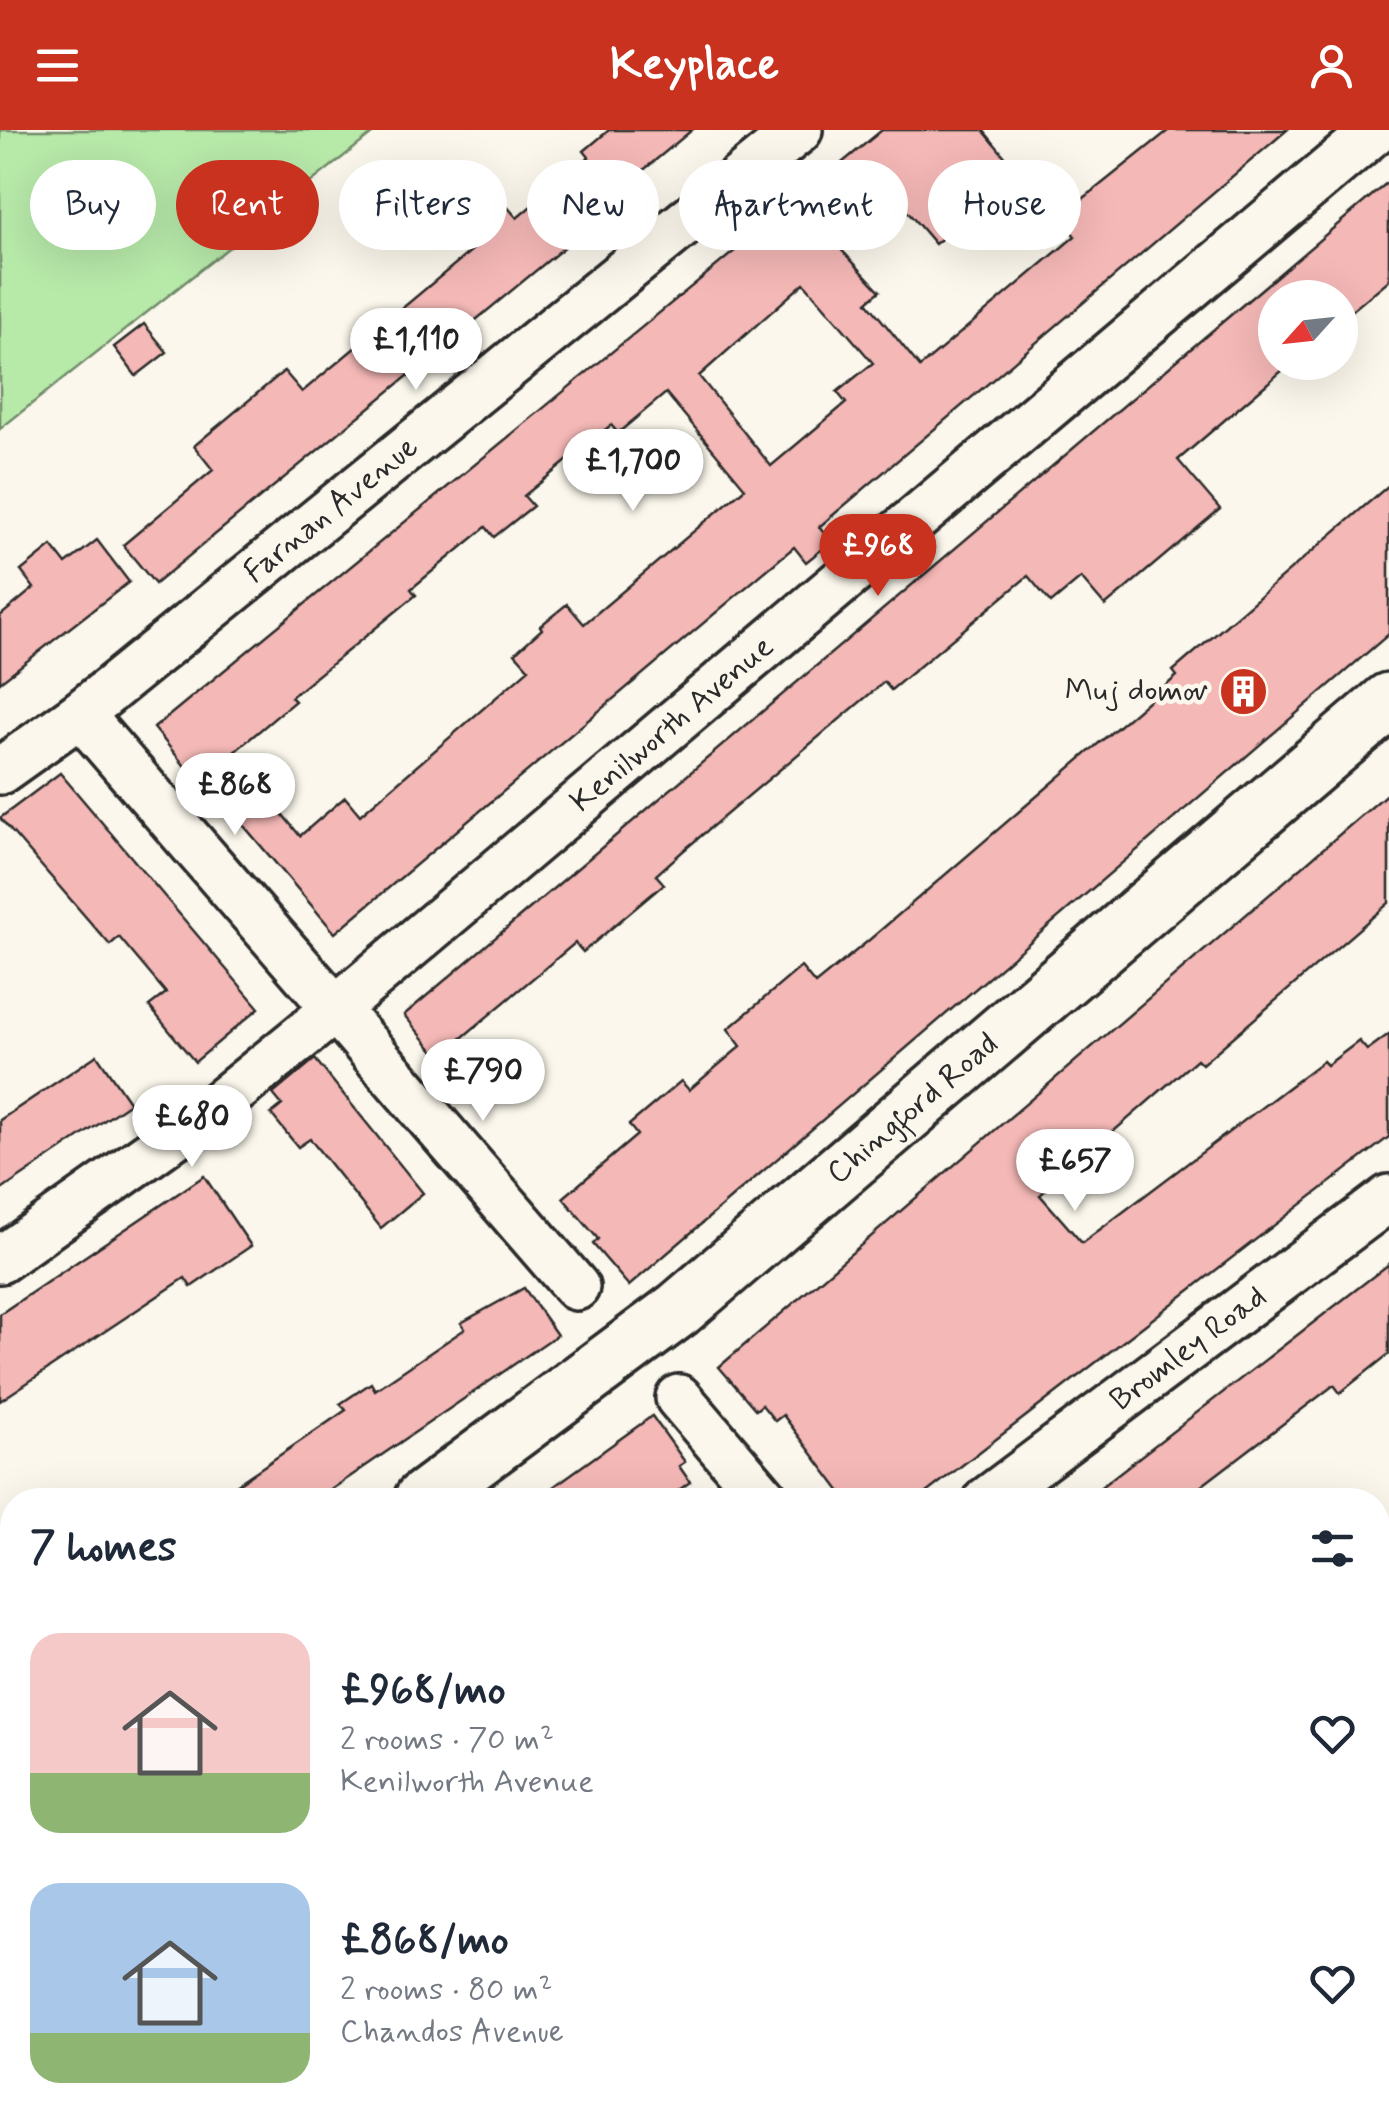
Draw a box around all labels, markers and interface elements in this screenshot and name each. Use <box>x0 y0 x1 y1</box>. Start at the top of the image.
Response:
text: Keyplace <box>610 36 779 95</box>
icon: menu <box>30 38 85 93</box>
icon: person <box>1304 38 1359 93</box>
chip: Buy <box>30 160 156 250</box>
chip: Rent <box>176 160 319 250</box>
chip: Filters <box>339 160 507 250</box>
chip: New <box>527 160 659 250</box>
chip: Apartment <box>679 160 908 250</box>
chip: House <box>928 160 1081 250</box>
north arrow <box>1258 280 1358 380</box>
map controls <box>1258 280 1358 380</box>
pin: £1,110 <box>335 308 497 393</box>
text: £1,110 <box>372 319 460 361</box>
street label: Farnan Avenue <box>235 426 427 593</box>
pin: £1,700 <box>552 429 714 514</box>
text: £1,700 <box>585 440 681 482</box>
pin: £968 <box>819 514 937 599</box>
text: £968 <box>841 525 915 567</box>
street label: Kenilworth Avenue <box>562 627 783 822</box>
building icon: Muj domov <box>1217 665 1269 717</box>
place label: Muj domov <box>1065 670 1208 712</box>
pin: £868 <box>176 753 294 838</box>
text: £868 <box>197 764 273 806</box>
street label: Chingford Road <box>818 1024 1007 1194</box>
pin: £790 <box>424 1039 542 1124</box>
text: £790 <box>443 1050 523 1092</box>
pin: £680 <box>133 1085 251 1170</box>
text: £680 <box>154 1096 230 1138</box>
pin: £657 <box>1016 1129 1134 1214</box>
text: £657 <box>1038 1140 1112 1182</box>
street label: Bromley Road <box>1102 1276 1275 1421</box>
text: 7 homes <box>30 1521 177 1576</box>
icon: filters <box>1305 1521 1360 1576</box>
text: £968/mo <box>340 1664 506 1719</box>
icon: home <box>110 1673 230 1793</box>
icon: heart <box>1305 1706 1360 1761</box>
text: 2 rooms · 70 m² <box>340 1719 554 1761</box>
text: Kenilworth Avenue <box>340 1761 594 1803</box>
text: £868/mo <box>340 1914 509 1969</box>
icon: home <box>110 1923 230 2043</box>
icon: heart <box>1305 1956 1360 2011</box>
text: 2 rooms · 80 m² <box>340 1969 553 2011</box>
text: Chandos Avenue <box>340 2011 564 2053</box>

